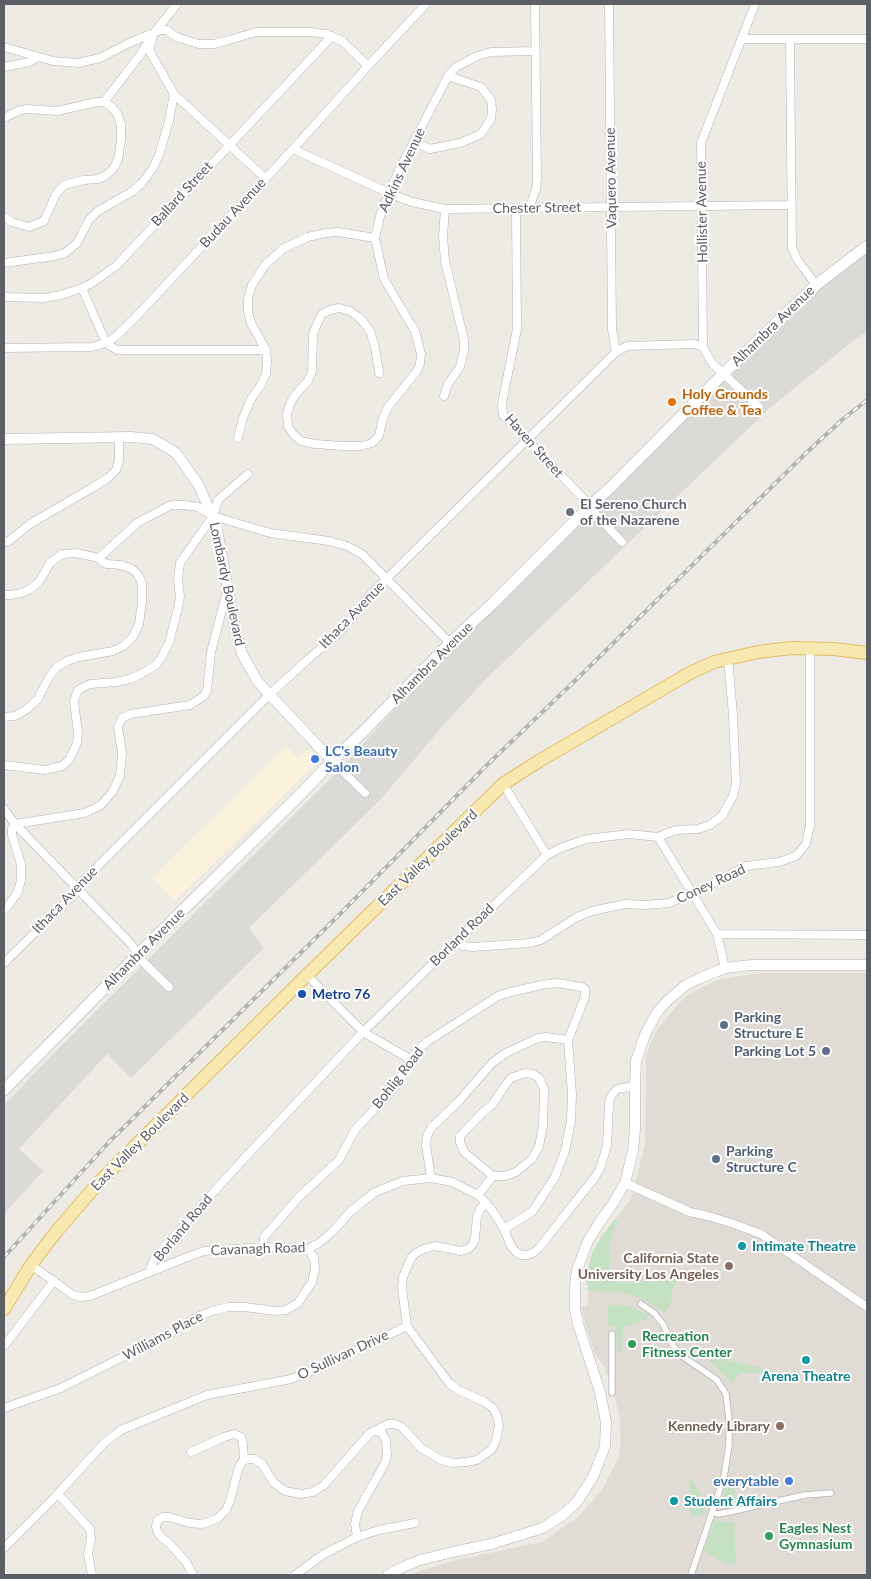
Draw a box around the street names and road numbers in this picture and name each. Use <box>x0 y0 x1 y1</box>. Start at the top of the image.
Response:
street label: Adkins Avenue <box>375 125 429 215</box>
street label: Vaquero Avenue <box>602 127 620 229</box>
street label: Ballard Street <box>148 158 216 230</box>
street label: Hollister Avenue <box>693 161 711 263</box>
street label: Budau Avenue <box>196 175 270 251</box>
street label: Chester Street <box>493 199 581 217</box>
street label: Alhambra Avenue <box>728 282 818 370</box>
street label: Haven Street <box>501 411 567 481</box>
street label: Lombardy Boulevard <box>206 520 248 648</box>
street label: Ithaca Avenue <box>316 578 388 652</box>
street label: Alhambra Avenue <box>388 619 476 707</box>
street label: East Valley Boulevard <box>375 806 481 910</box>
street label: Coney Road <box>674 861 748 907</box>
street label: Ithaca Avenue <box>29 863 101 937</box>
street label: Borland Road <box>426 900 498 970</box>
street label: Alhambra Avenue <box>100 905 188 993</box>
street label: Bohlig Road <box>369 1044 427 1112</box>
street label: East Valley Boulevard <box>88 1090 192 1194</box>
street label: Borland Road <box>150 1191 216 1265</box>
street label: Cavanagh Road <box>210 1239 306 1259</box>
street label: Williams Place <box>120 1308 206 1364</box>
street label: O Sullivan Drive <box>295 1327 391 1383</box>

